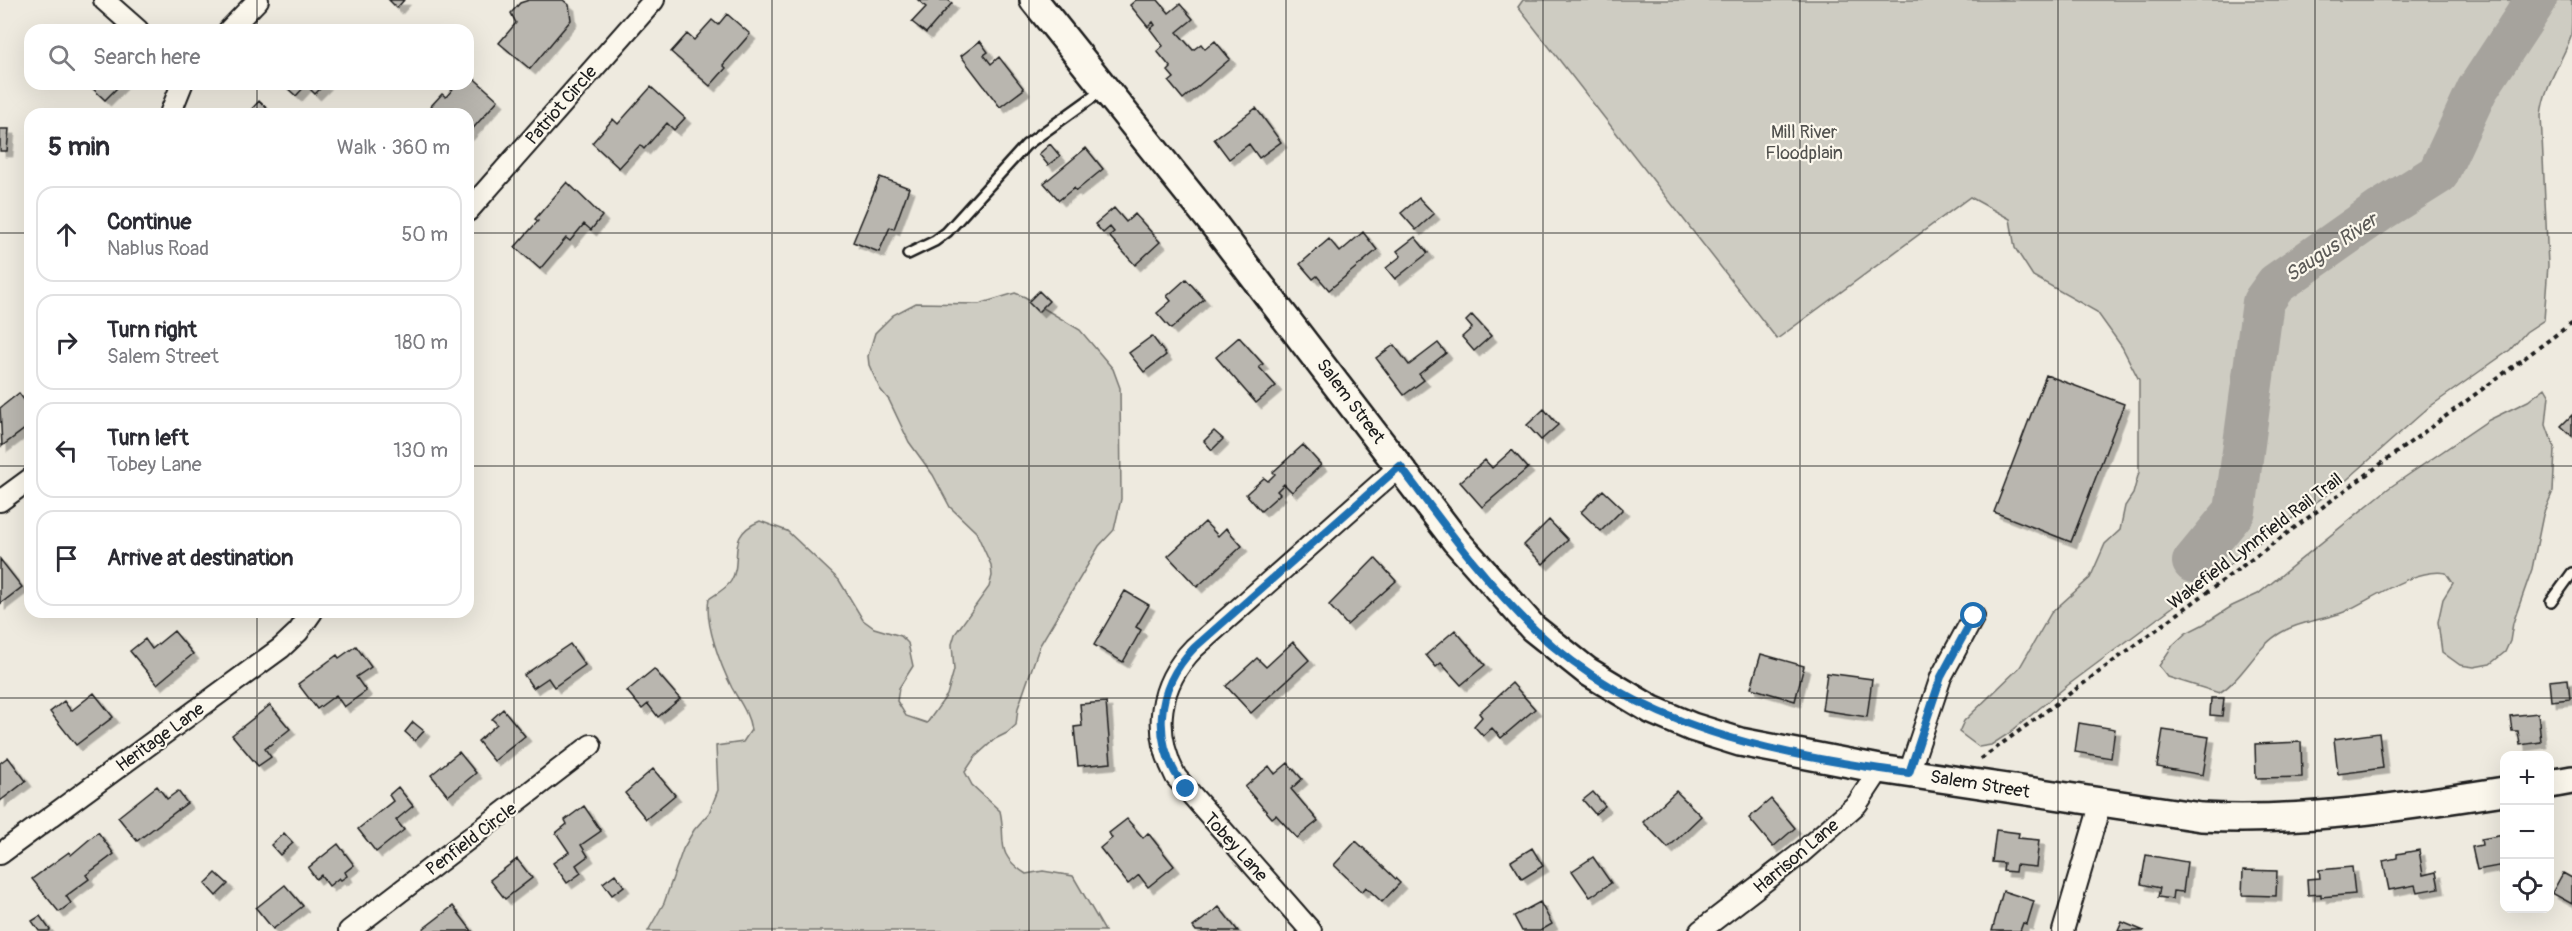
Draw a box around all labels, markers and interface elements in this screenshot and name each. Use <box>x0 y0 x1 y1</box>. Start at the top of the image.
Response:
search box <box>24 24 474 90</box>
icon: search <box>45 41 78 74</box>
text: Search here <box>93 43 200 71</box>
street label: Patriot Circle <box>521 61 602 150</box>
park label: Mill River Floodplain <box>1765 121 1843 165</box>
text: 5 min <box>48 131 110 163</box>
text: Walk · 360 m <box>337 135 450 160</box>
water label: Saugus River <box>2280 206 2384 287</box>
text: Continue <box>107 208 191 236</box>
icon: ahead <box>50 218 83 251</box>
text: 50 m <box>401 222 448 247</box>
text: Nablus Road <box>107 236 209 261</box>
text: Turn right <box>107 316 197 344</box>
icon: right <box>50 326 83 359</box>
text: 180 m <box>394 330 448 355</box>
text: Salem Street <box>107 344 219 369</box>
street label: Salem Street <box>1311 354 1390 449</box>
text: Turn left <box>107 424 189 452</box>
icon: left <box>50 434 83 467</box>
text: 130 m <box>393 438 448 463</box>
text: Tobey Lane <box>107 452 202 477</box>
street label: Wakefield Lynnfield Rail Trail <box>2163 468 2347 615</box>
icon: arrive <box>50 542 83 575</box>
text: Arrive at destination <box>107 544 293 572</box>
route start <box>1960 602 1986 628</box>
street label: Heritage Lane <box>112 698 209 777</box>
map controls <box>2500 751 2554 913</box>
button: + <box>2500 751 2554 805</box>
street label: Salem Street <box>1928 765 2032 804</box>
route end <box>1172 775 1198 801</box>
street label: Penfield Circle <box>421 798 521 881</box>
button: − <box>2500 805 2554 859</box>
street label: Tobey Lane <box>1199 808 1273 887</box>
street label: Harrison Lane <box>1749 814 1844 899</box>
button: locate <box>2500 859 2554 913</box>

